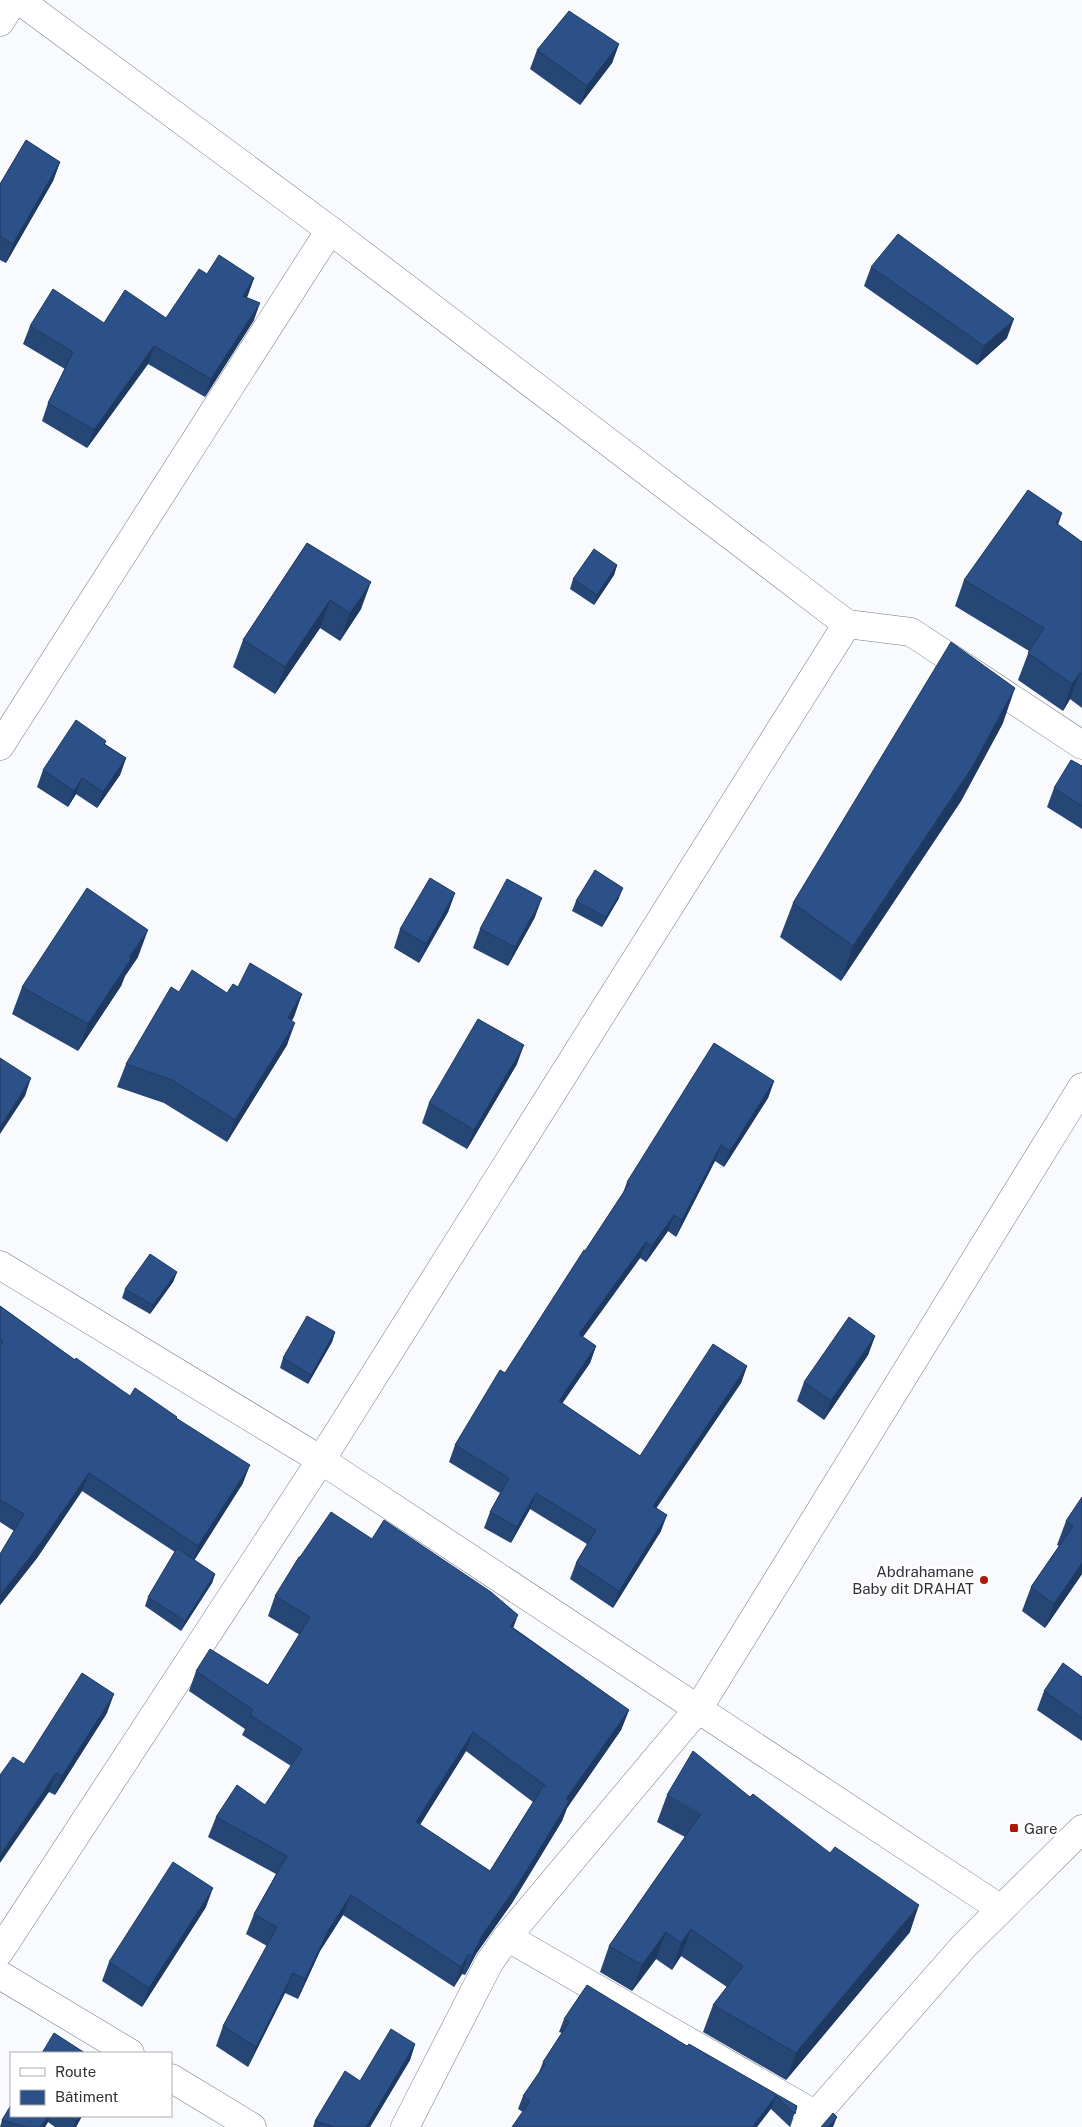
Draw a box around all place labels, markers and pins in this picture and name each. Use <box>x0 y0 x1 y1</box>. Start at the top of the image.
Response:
place label: Abdrahamane Baby dit DRAHAT <box>852 1563 974 1597</box>
marker: Abdrahamane Baby dit DRAHAT <box>978 1574 990 1586</box>
place label: Gare <box>1024 1820 1058 1837</box>
marker: Gare <box>1008 1822 1020 1834</box>

